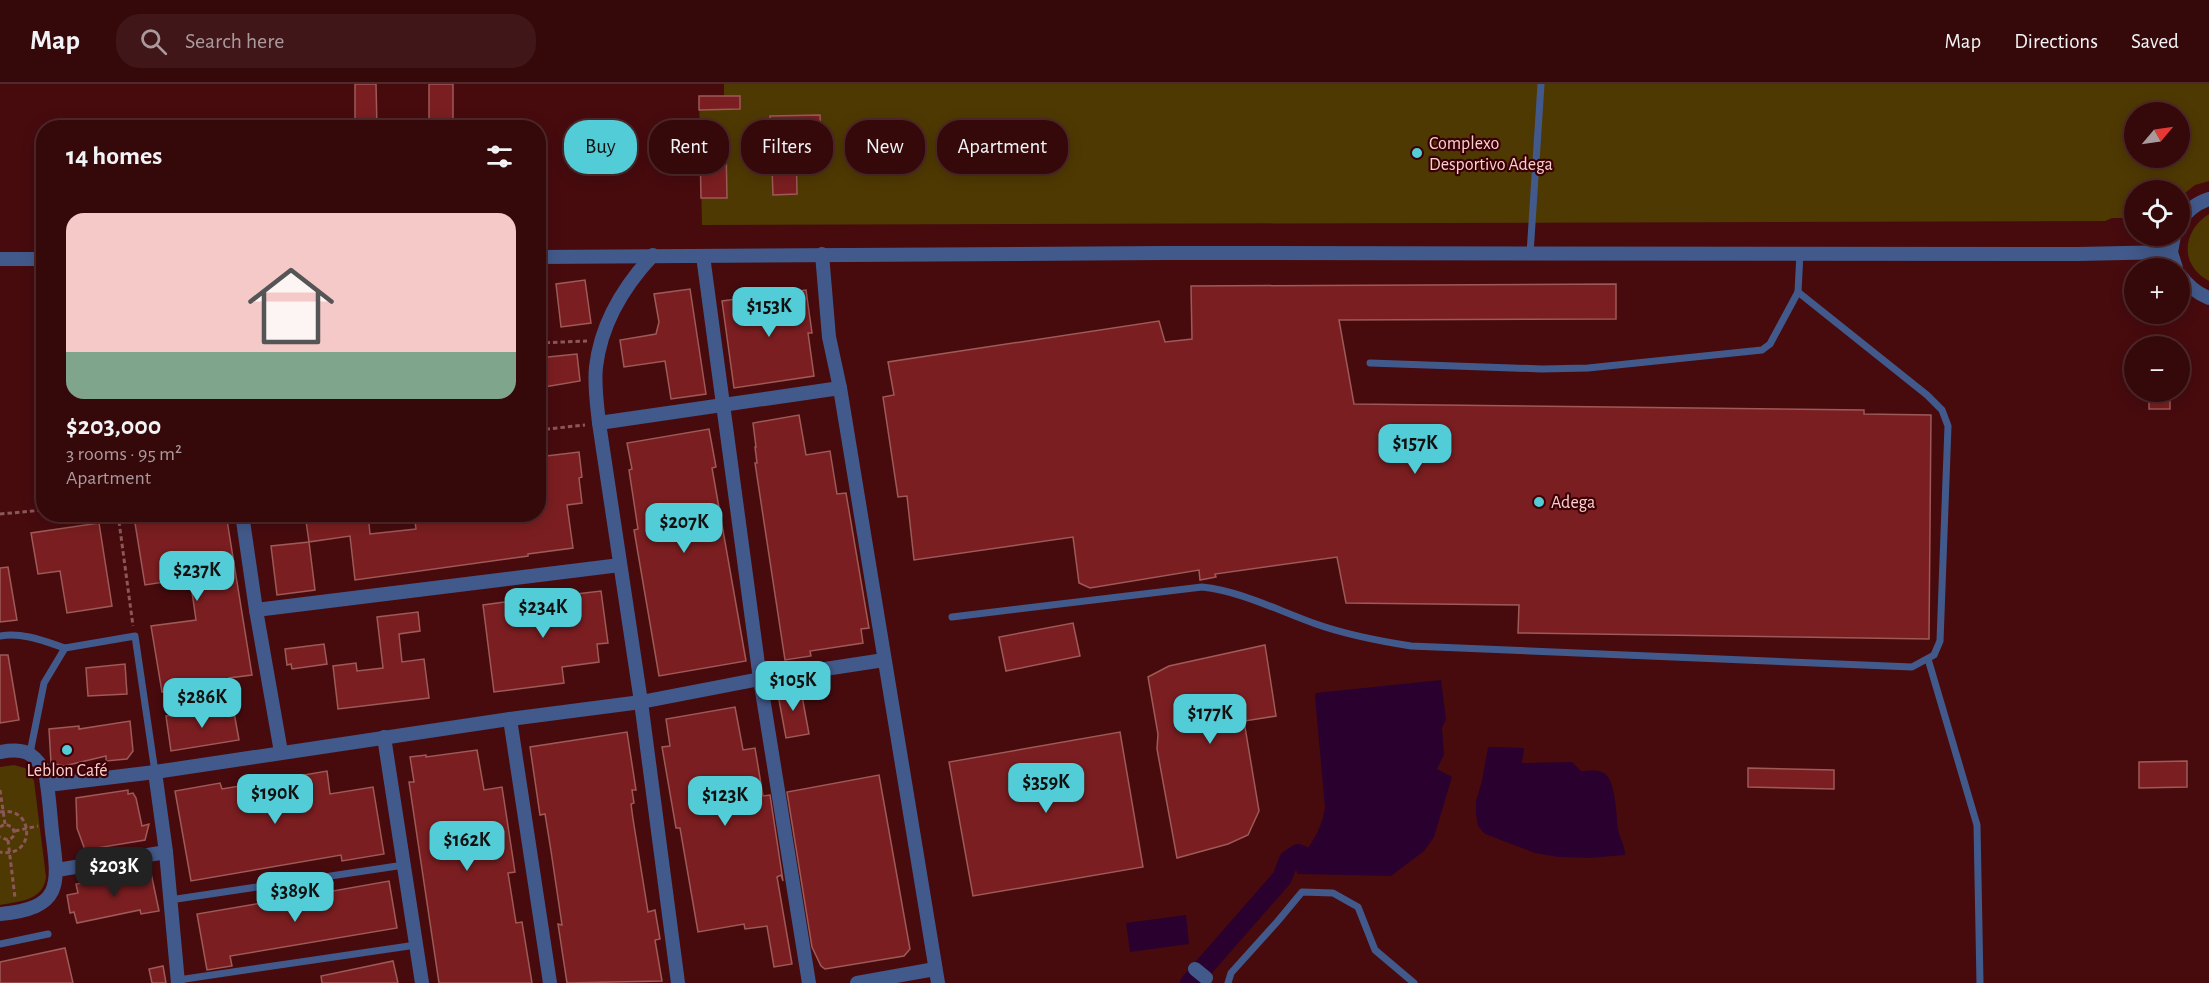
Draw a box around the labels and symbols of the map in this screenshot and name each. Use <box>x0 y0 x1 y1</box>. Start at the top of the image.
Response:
north arrow <box>2124 102 2190 168</box>
place label: Complexo Desportivo Adega <box>1429 135 1553 174</box>
marker: Complexo Desportivo Adega <box>1410 146 1424 160</box>
pin: $153K <box>727 287 811 338</box>
pin: $157K <box>1373 424 1457 475</box>
place label: Adega <box>1551 494 1595 512</box>
marker: Adega <box>1532 495 1546 509</box>
pin: $207K <box>642 503 726 554</box>
pin: $237K <box>155 551 239 602</box>
pin: $234K <box>501 588 585 639</box>
pin: $105K <box>751 661 835 712</box>
pin: $286K <box>160 678 244 729</box>
pin: $177K <box>1168 694 1252 745</box>
marker: Leblon Café <box>60 743 74 757</box>
place label: Leblon Café <box>26 762 108 780</box>
pin: $359K <box>1004 763 1088 814</box>
pin: $190K <box>233 774 317 825</box>
pin: $123K <box>683 776 767 827</box>
pin: $162K <box>425 821 509 872</box>
pin: $203K <box>72 847 156 898</box>
pin: $389K <box>253 872 337 923</box>

